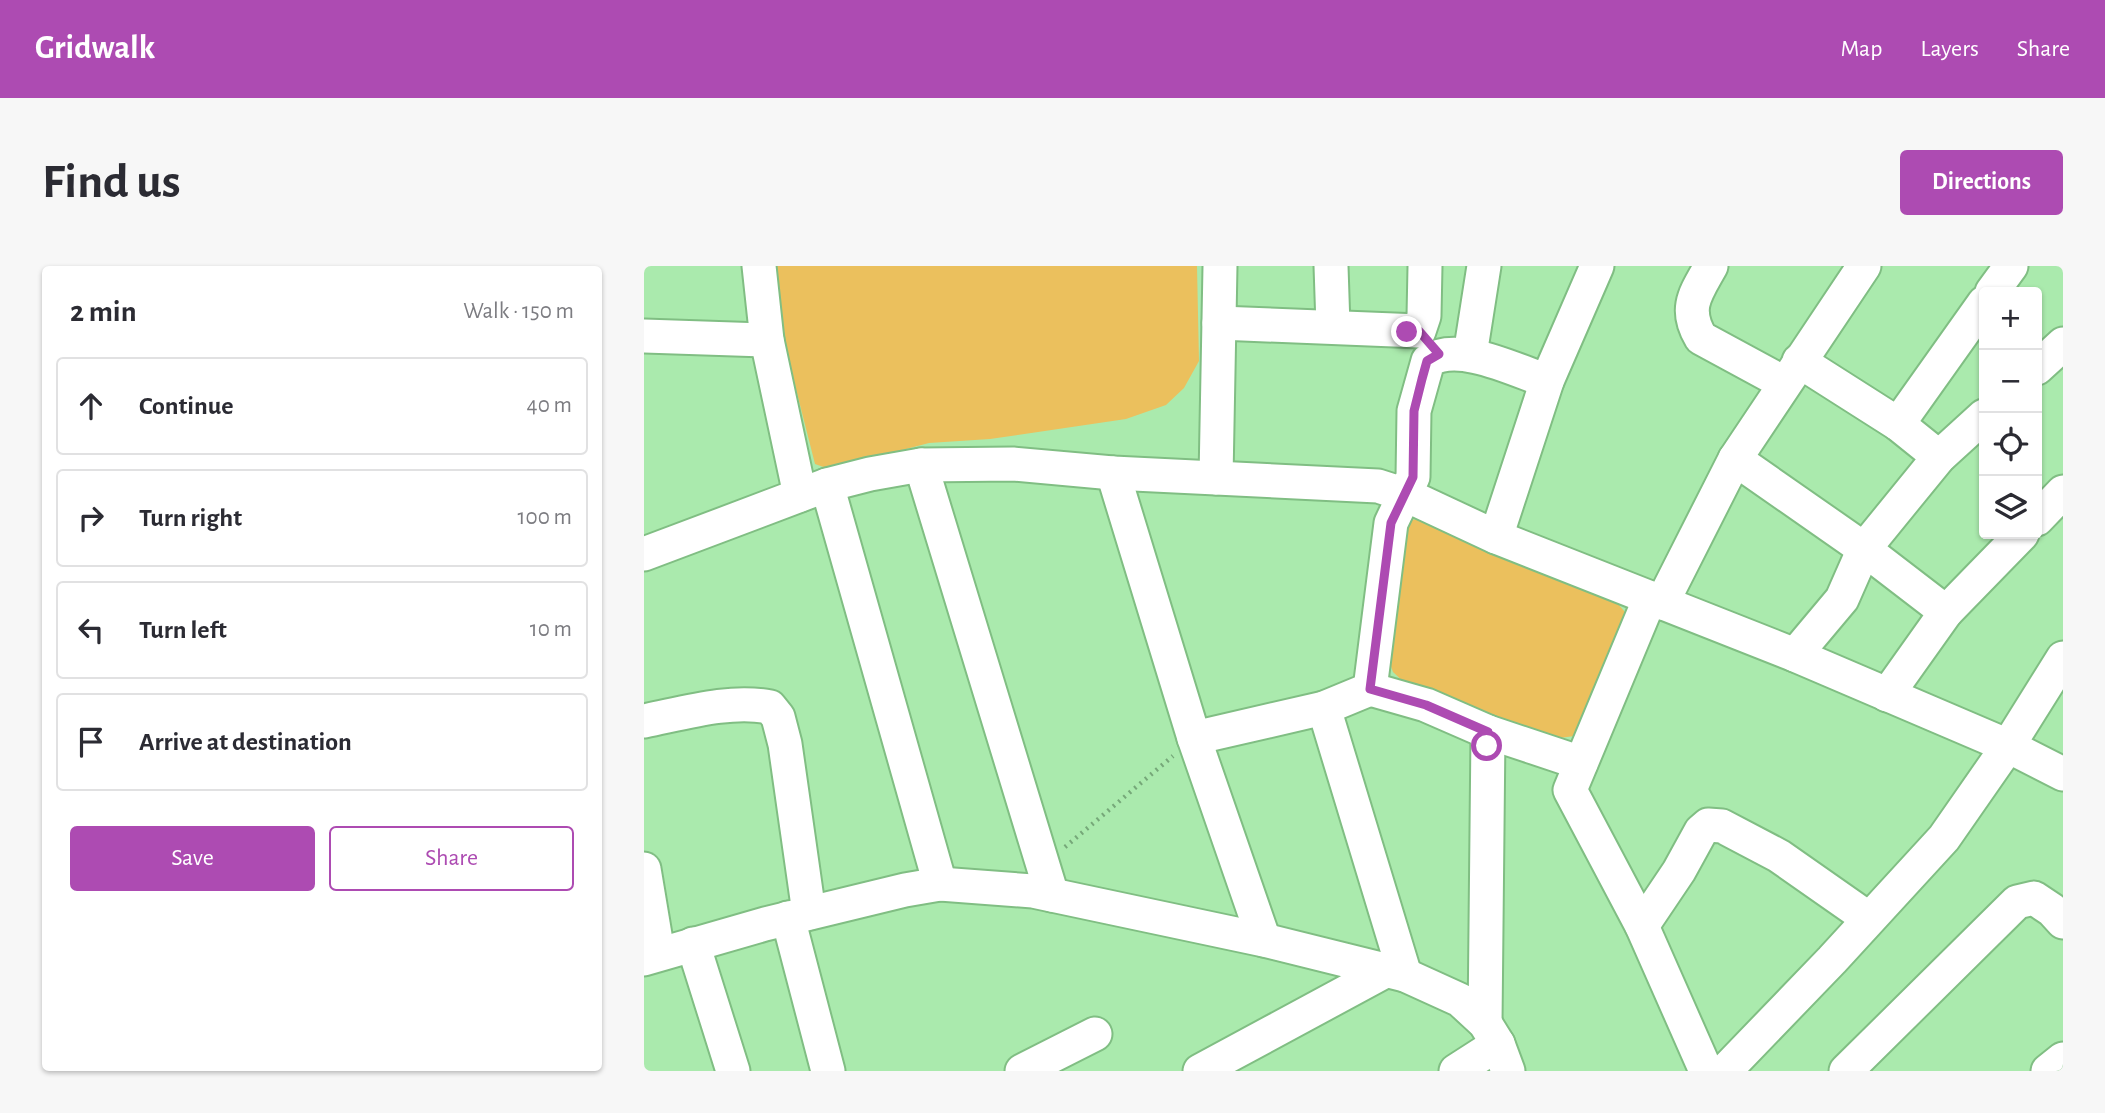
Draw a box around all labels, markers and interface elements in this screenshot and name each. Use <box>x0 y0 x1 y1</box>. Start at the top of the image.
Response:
text: Gridwalk <box>35 32 155 65</box>
text: Map <box>1840 37 1882 61</box>
text: Layers <box>1920 37 1979 61</box>
text: Share <box>2017 37 2070 61</box>
button: Directions <box>1900 150 2063 215</box>
text: Find us <box>42 158 181 207</box>
map controls <box>1979 287 2042 539</box>
button: + <box>1979 287 2042 350</box>
text: 2 min <box>70 297 137 327</box>
text: Walk · 150 m <box>463 300 574 323</box>
route end <box>1391 316 1422 347</box>
button: − <box>1979 350 2042 413</box>
icon: ahead <box>72 387 110 425</box>
text: Continue <box>139 393 234 419</box>
text: 40 m <box>527 394 572 417</box>
button: locate <box>1979 413 2042 476</box>
button: layers <box>1979 476 2042 539</box>
icon: right <box>72 499 110 537</box>
text: Turn right <box>139 505 242 531</box>
text: 100 m <box>518 506 572 529</box>
icon: left <box>72 611 110 649</box>
text: Turn left <box>139 617 227 643</box>
text: 10 m <box>530 618 572 641</box>
icon: arrive <box>72 723 110 761</box>
text: Arrive at destination <box>139 729 352 755</box>
route start <box>1471 730 1502 761</box>
button: Save <box>70 826 315 891</box>
button: Share <box>329 826 574 891</box>

